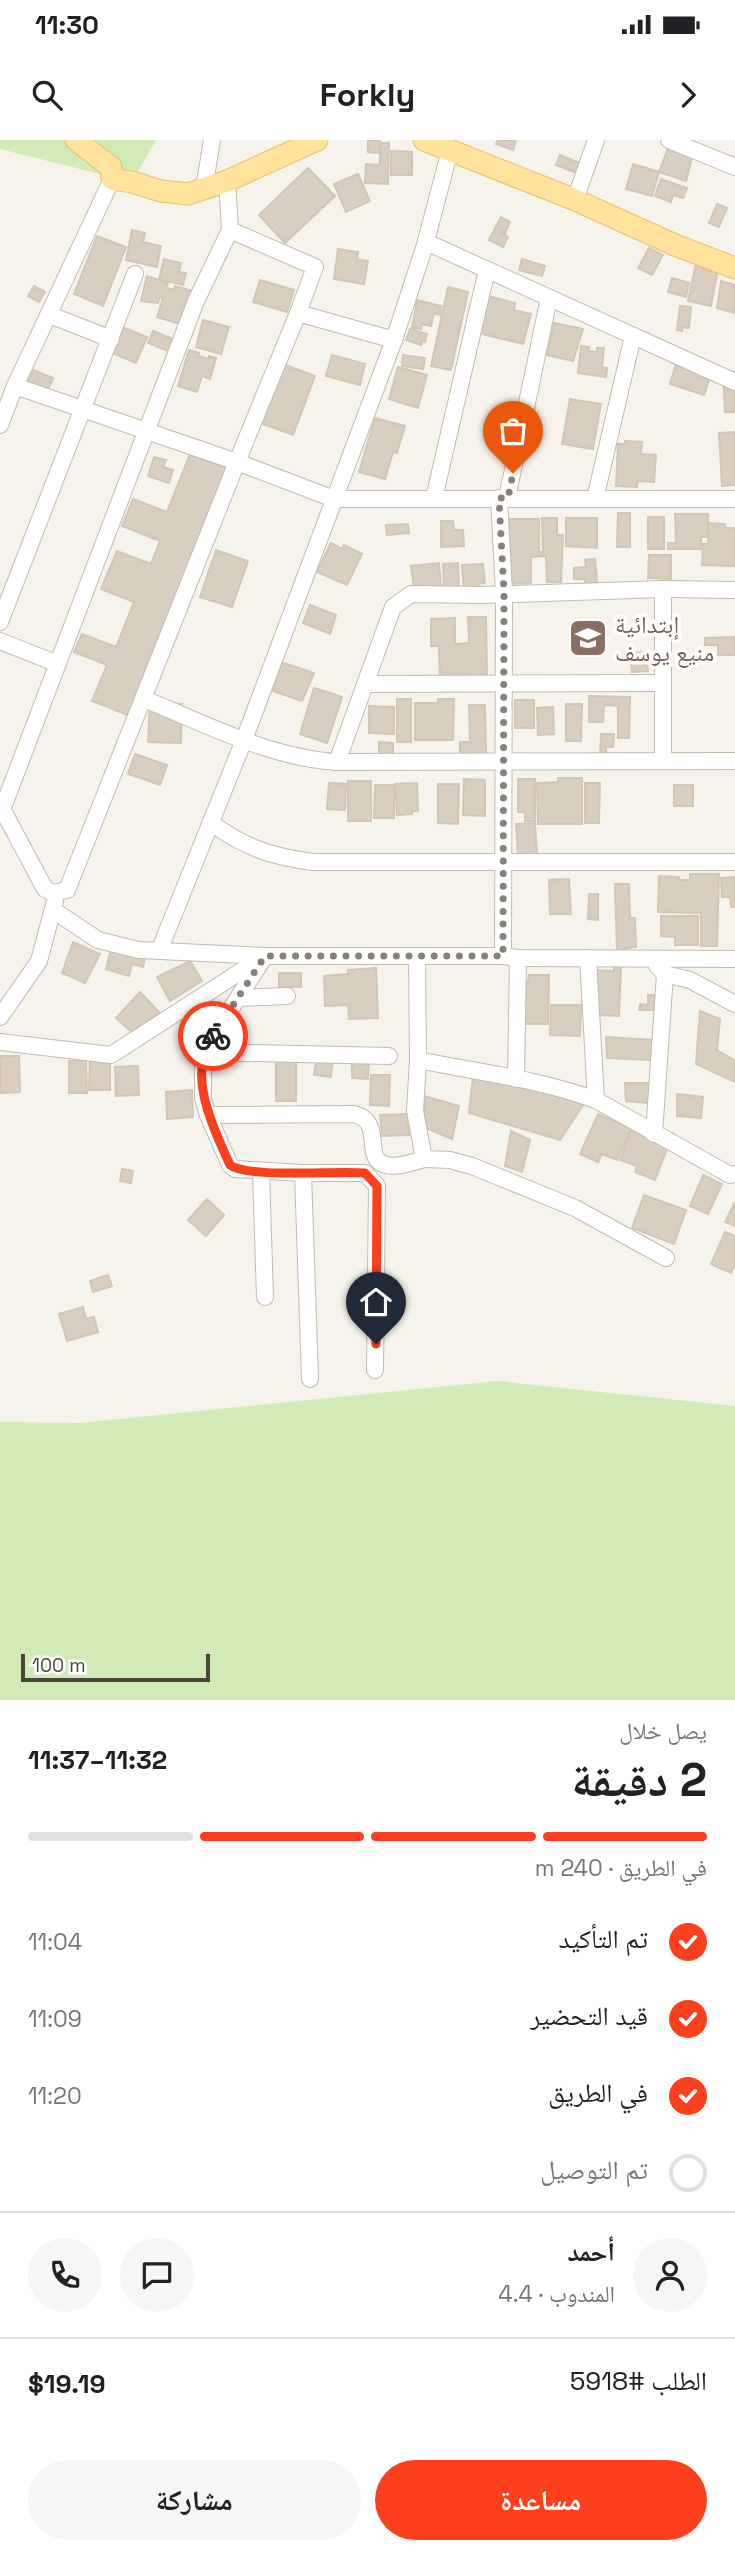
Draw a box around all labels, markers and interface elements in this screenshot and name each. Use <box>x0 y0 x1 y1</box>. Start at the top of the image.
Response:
text: 11:30 <box>35 8 99 42</box>
text: Forkly <box>320 75 415 115</box>
icon: search <box>28 76 66 114</box>
icon: forward <box>669 76 707 114</box>
pin <box>483 401 543 473</box>
icon: bag <box>494 412 532 450</box>
place label: إبتدائية منيع يوسف <box>615 609 714 668</box>
school or university icon: إبتدائية منيع يوسف <box>567 617 609 659</box>
courier <box>178 1001 248 1071</box>
icon: bike <box>194 1017 232 1055</box>
pin <box>346 1272 406 1344</box>
icon: home <box>357 1283 395 1321</box>
scale bar <box>21 1651 210 1683</box>
text: 100 m <box>32 1653 86 1678</box>
text: يصل خلال <box>619 1716 707 1746</box>
text: 11:32–11:37 <box>28 1743 167 1777</box>
text: 2 دقيقة <box>571 1751 707 1809</box>
text: في الطريق · 240 m <box>535 1853 707 1883</box>
text: تم التأكيد <box>559 1922 648 1956</box>
icon: check <box>669 1923 707 1961</box>
text: 11:04 <box>28 1927 82 1957</box>
text: قيد التحضير <box>530 1999 648 2033</box>
icon: check <box>669 2000 707 2038</box>
text: 11:09 <box>28 2004 82 2034</box>
text: في الطريق <box>548 2076 648 2110</box>
icon: check <box>669 2077 707 2115</box>
text: 11:20 <box>28 2081 82 2111</box>
text: تم التوصيل <box>540 2153 648 2187</box>
text: أحمد <box>567 2235 615 2269</box>
button: phone <box>28 2238 102 2312</box>
button: chat <box>120 2238 194 2312</box>
button: person <box>633 2238 707 2312</box>
text: المندوب · 4.4 <box>498 2279 615 2309</box>
text: الطلب #5918 <box>570 2364 707 2398</box>
text: $19.19 <box>28 2367 106 2401</box>
button: مشاركة <box>28 2460 361 2540</box>
button: مساعدة <box>375 2460 707 2540</box>

